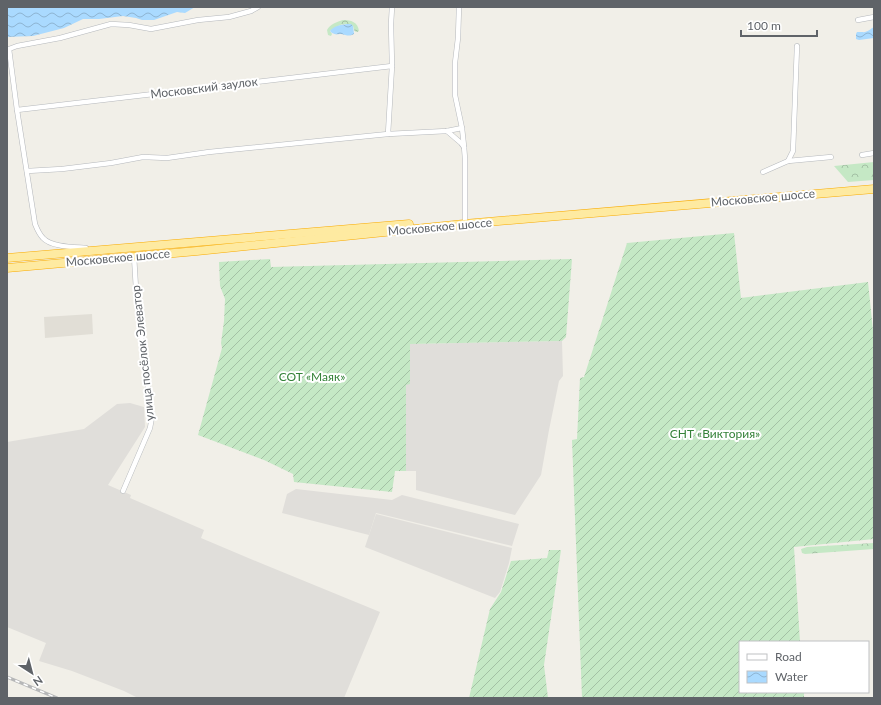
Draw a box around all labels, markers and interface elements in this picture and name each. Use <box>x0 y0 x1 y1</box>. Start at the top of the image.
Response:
scale bar <box>741 12 817 38</box>
text: 100 m <box>747 18 781 33</box>
street label: Московский заулок <box>149 73 259 102</box>
street label: Московское шоссе <box>710 185 816 210</box>
street label: Московское шоссе <box>387 214 493 239</box>
street label: Московское шоссе <box>65 245 171 270</box>
street label: улица посёлок Элеватор <box>128 284 157 422</box>
park label: СОТ «Маяк» <box>279 369 345 384</box>
park label: СНТ «Виктория» <box>670 426 760 441</box>
legend <box>739 641 869 693</box>
text: Road <box>775 649 802 664</box>
north arrow <box>12 653 52 693</box>
text: Water <box>775 669 808 684</box>
text: N <box>31 674 45 689</box>

